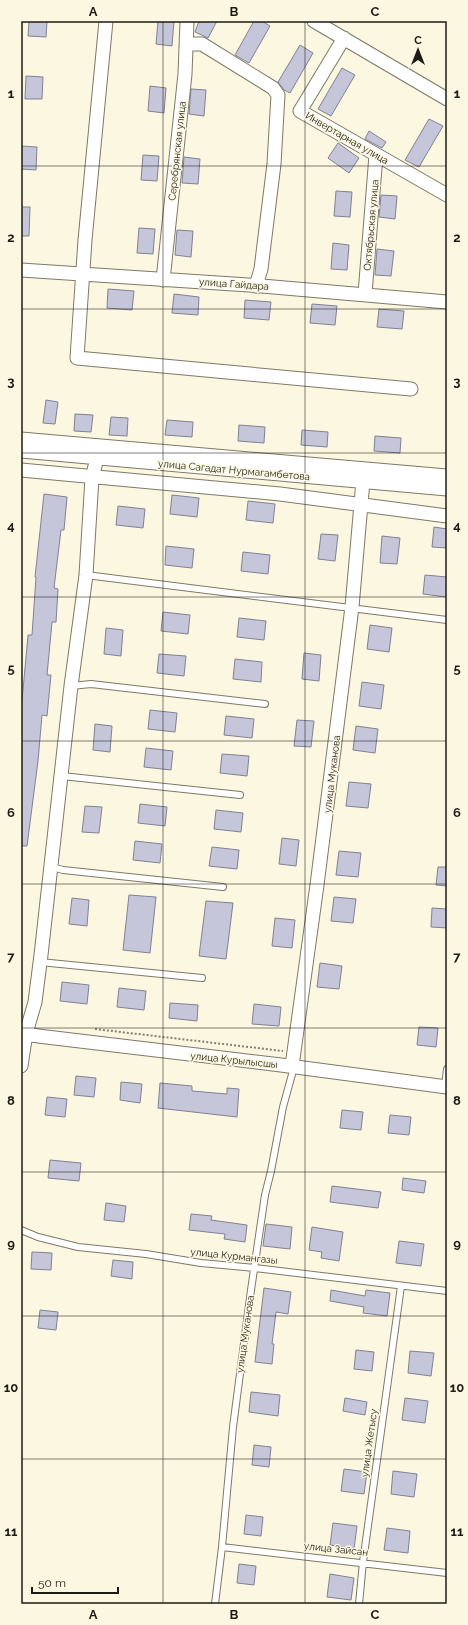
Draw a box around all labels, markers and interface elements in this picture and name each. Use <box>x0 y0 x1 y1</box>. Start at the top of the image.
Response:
text: A <box>89 4 98 19</box>
text: B <box>230 4 239 19</box>
text: C <box>371 4 380 19</box>
north arrow <box>398 30 438 70</box>
text: С <box>414 34 422 47</box>
text: 1 <box>8 86 15 101</box>
text: 1 <box>454 86 461 101</box>
street label: Серебрянская улица <box>166 101 188 201</box>
street label: Инвертарная улица <box>303 110 391 166</box>
street label: Октябрьская улица <box>362 179 380 271</box>
text: 2 <box>7 230 15 245</box>
text: 2 <box>453 230 461 245</box>
street label: улица Гайдара <box>199 276 269 292</box>
text: 3 <box>7 374 15 389</box>
text: 3 <box>453 374 461 389</box>
street label: улица Сагадат Нурмагамбетова <box>158 458 310 482</box>
text: 4 <box>7 518 15 533</box>
text: 4 <box>453 518 461 533</box>
text: 5 <box>7 661 15 676</box>
text: 5 <box>453 661 461 676</box>
street label: улица Муканова <box>322 734 342 814</box>
text: 6 <box>7 805 15 820</box>
text: 6 <box>453 805 461 820</box>
text: 7 <box>7 949 15 964</box>
text: 7 <box>453 949 461 964</box>
street label: улица Курылысшы <box>190 1050 279 1070</box>
text: 8 <box>7 1093 15 1108</box>
text: 8 <box>453 1093 461 1108</box>
text: 9 <box>7 1236 15 1251</box>
text: 9 <box>453 1236 461 1251</box>
street label: улица Курмангазы <box>190 1246 278 1266</box>
street label: улица Муканова <box>234 1294 256 1374</box>
text: 10 <box>4 1380 18 1395</box>
text: 10 <box>450 1380 464 1395</box>
street label: улица Жетысу <box>359 1408 379 1478</box>
text: 11 <box>5 1524 18 1539</box>
text: 11 <box>451 1524 464 1539</box>
street label: улица Зайсан <box>303 1540 369 1558</box>
scale bar <box>32 1569 118 1595</box>
text: 50 m <box>38 1576 66 1590</box>
text: A <box>89 1607 98 1622</box>
text: B <box>230 1607 239 1622</box>
text: C <box>371 1607 380 1622</box>

